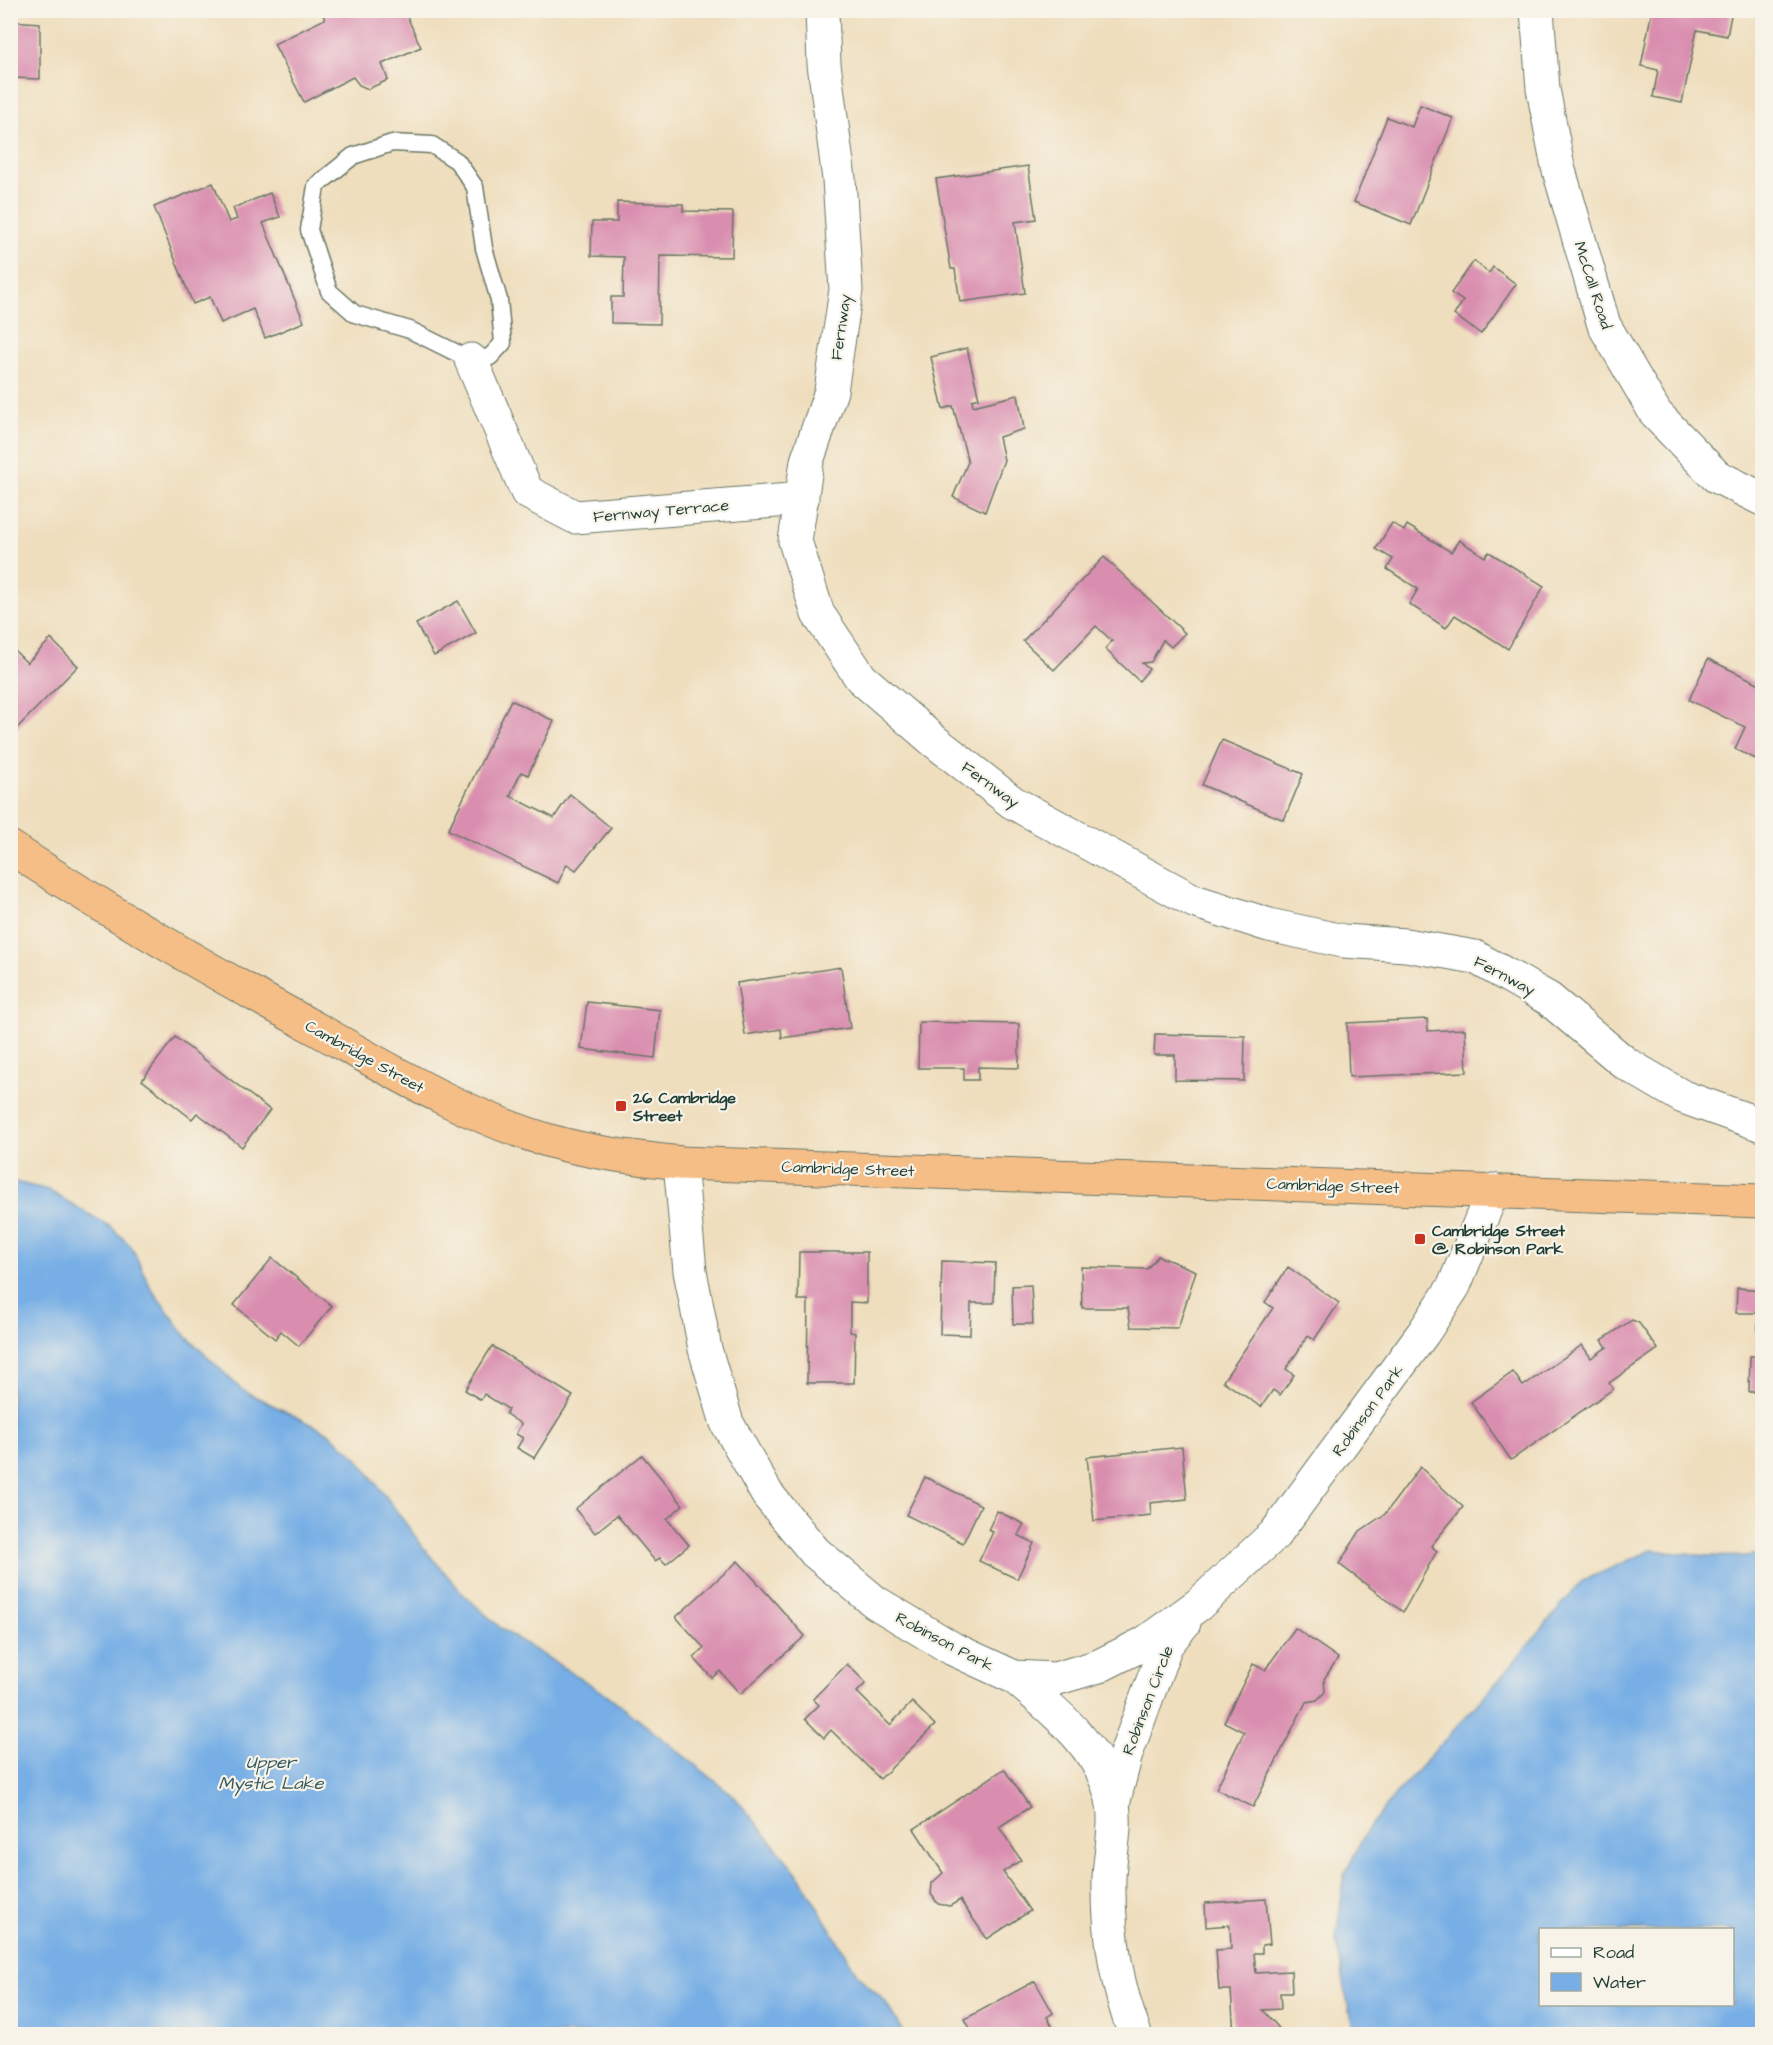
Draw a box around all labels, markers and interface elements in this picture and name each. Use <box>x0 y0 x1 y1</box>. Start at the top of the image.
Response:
street label: McCall Road <box>1569 239 1618 332</box>
street label: Fernway <box>825 293 858 362</box>
street label: Fernway Terrace <box>592 494 730 529</box>
street label: Fernway <box>956 756 1024 814</box>
street label: Fernway <box>1470 951 1539 1002</box>
street label: Cambridge Street <box>301 1015 428 1100</box>
place label: 26 Cambridge Street <box>632 1087 736 1127</box>
marker: 26 Cambridge Street <box>614 1099 628 1113</box>
street label: Cambridge Street <box>781 1156 915 1183</box>
street label: Cambridge Street <box>1266 1173 1400 1200</box>
place label: Cambridge Street @ Robinson Park <box>1432 1220 1566 1260</box>
marker: Cambridge Street @ Robinson Park <box>1413 1232 1427 1246</box>
street label: Robinson Park <box>1327 1360 1409 1461</box>
street label: Robinson Park <box>892 1607 998 1677</box>
street label: Robinson Circle <box>1117 1642 1179 1758</box>
water label: Upper Mystic Lake <box>219 1750 325 1797</box>
legend <box>1539 1928 1734 2006</box>
text: Road <box>1593 1940 1634 1965</box>
text: Water <box>1593 1970 1646 1995</box>

